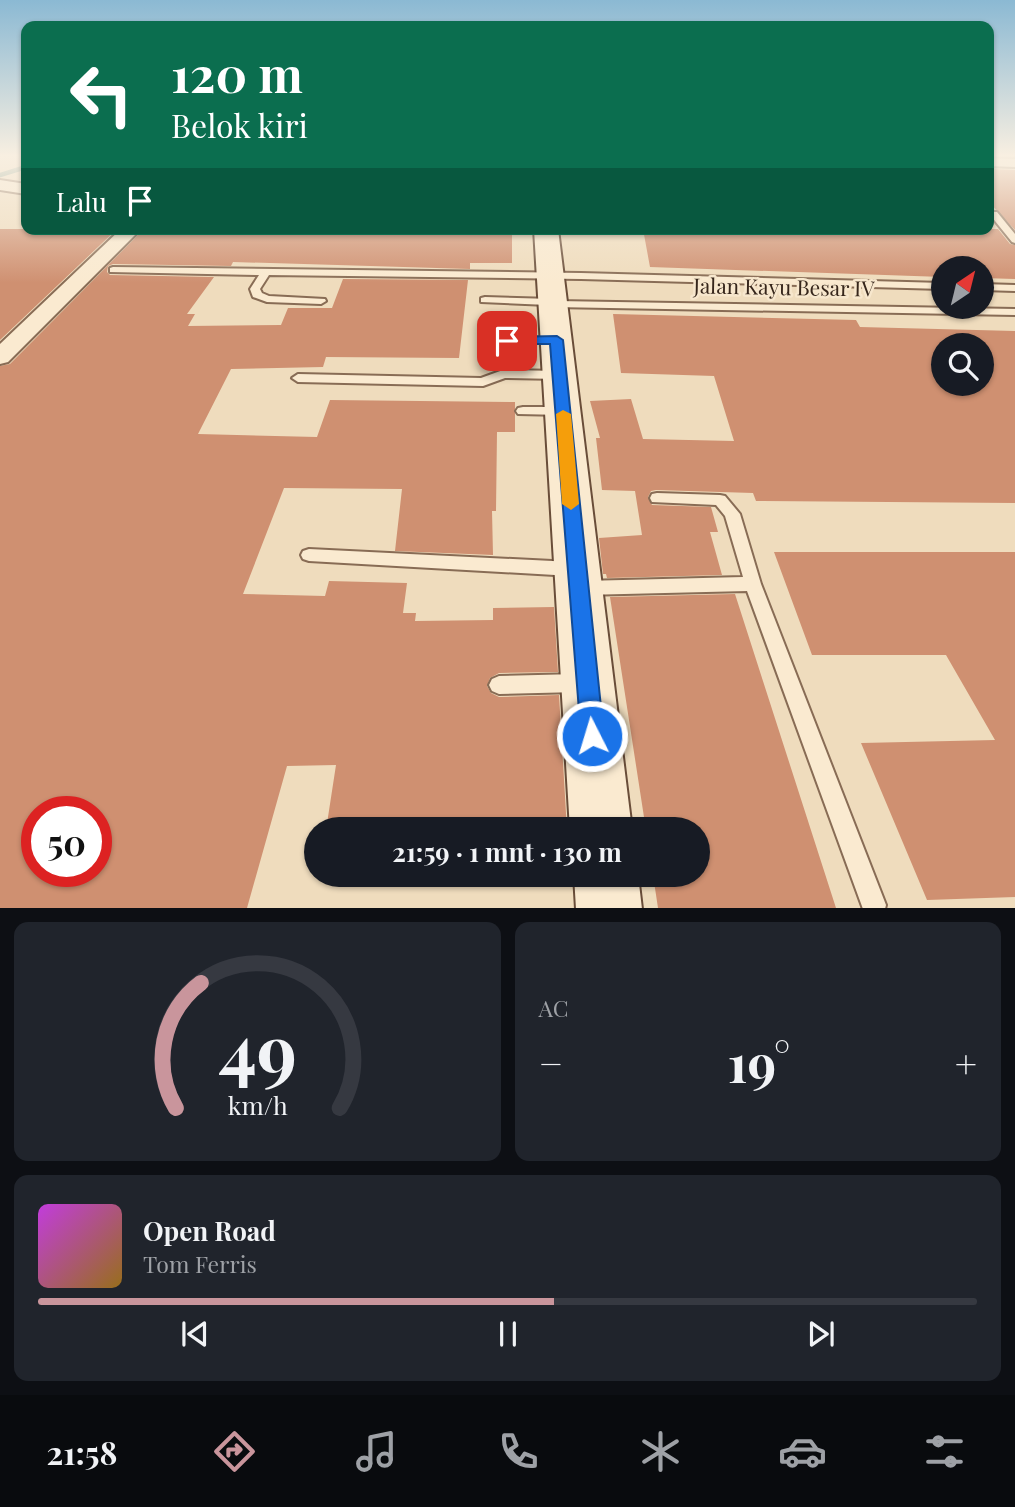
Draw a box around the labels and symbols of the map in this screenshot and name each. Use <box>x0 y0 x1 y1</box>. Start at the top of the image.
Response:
north arrow <box>931 256 994 318</box>
street label: Jalan Kayu Besar IV <box>692 270 876 302</box>
pin <box>477 311 537 371</box>
position arrow <box>555 699 629 773</box>
speed limit sign: 50 <box>21 796 112 887</box>

